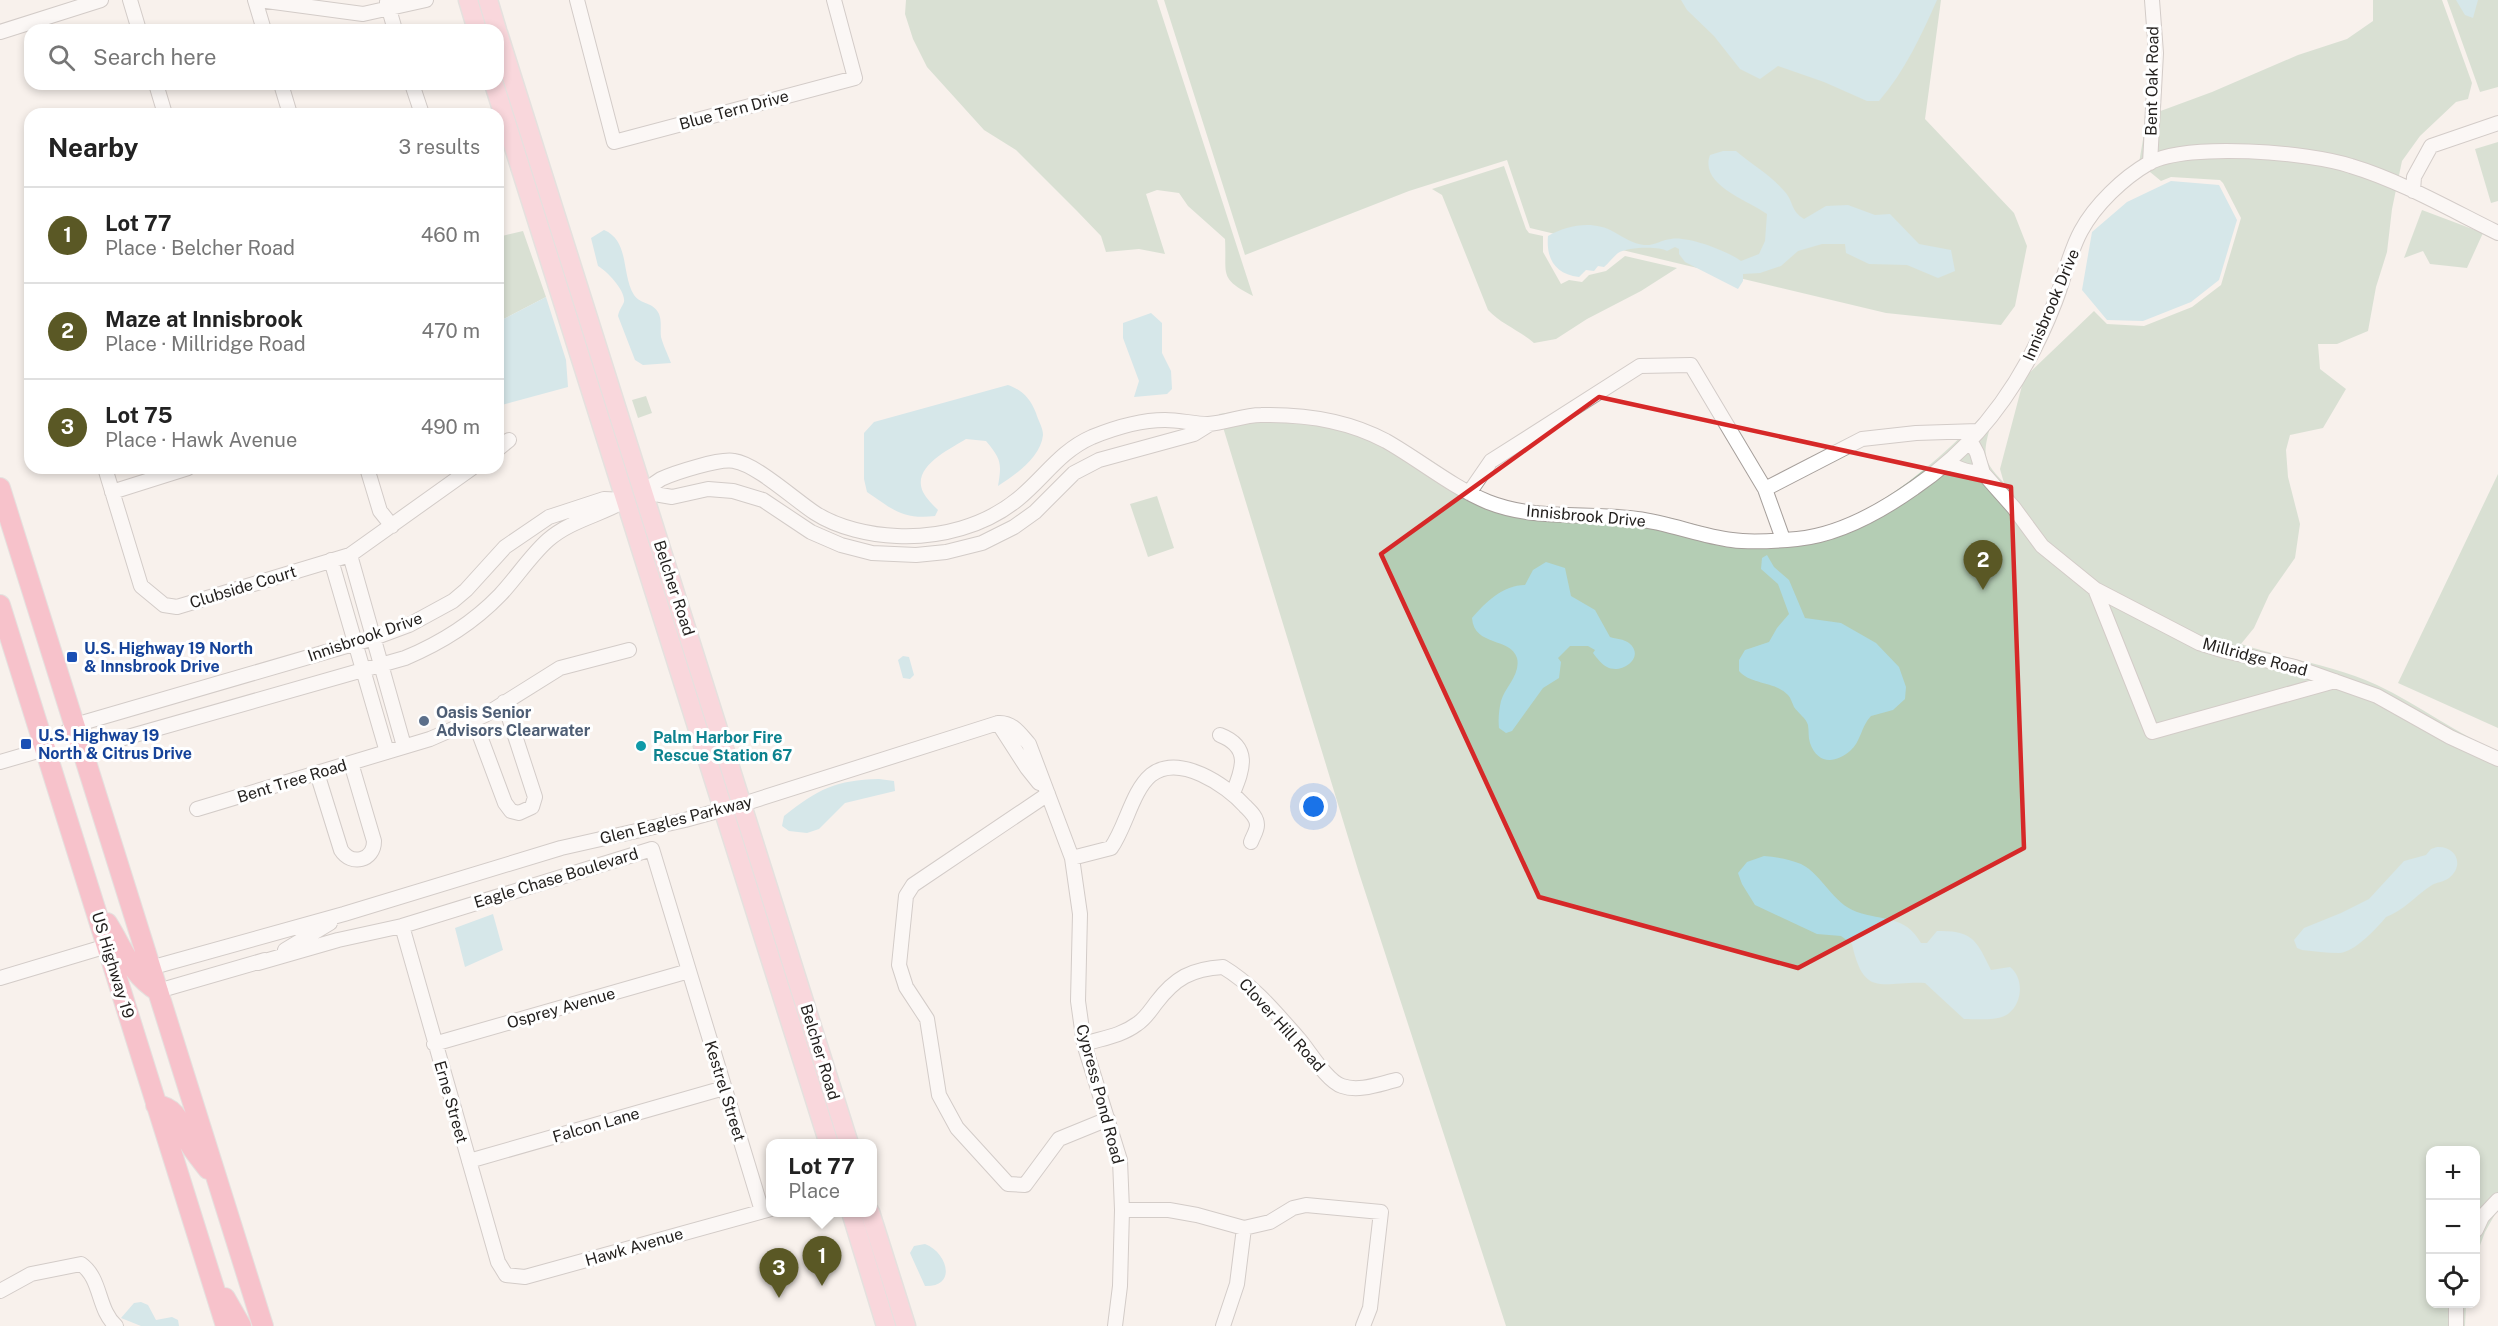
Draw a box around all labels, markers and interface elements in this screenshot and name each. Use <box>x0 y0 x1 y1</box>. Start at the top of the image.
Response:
search box <box>24 24 504 90</box>
street label: Bent Oak Road <box>2142 26 2162 136</box>
icon: search <box>45 41 78 74</box>
text: Search here <box>93 44 217 70</box>
street label: Blue Tern Drive <box>677 86 791 134</box>
text: Nearby <box>48 132 138 163</box>
text: 3 results <box>399 135 480 159</box>
text: Lot 77 <box>105 210 172 236</box>
text: 1 <box>63 223 72 247</box>
text: 460 m <box>421 223 480 247</box>
text: Place · Belcher Road <box>105 236 295 260</box>
street label: Innisbrook Drive <box>2019 246 2083 364</box>
text: Maze at Innisbrook <box>105 306 303 332</box>
text: 2 <box>61 319 74 343</box>
text: 470 m <box>421 319 480 343</box>
text: Place · Millridge Road <box>105 332 306 356</box>
text: Lot 75 <box>105 402 173 428</box>
text: 3 <box>61 415 74 439</box>
text: 490 m <box>421 415 480 439</box>
text: Place · Hawk Avenue <box>105 428 297 452</box>
street label: Innisbrook Drive <box>1525 501 1647 531</box>
street label: Belcher Road <box>650 538 698 638</box>
pin: 2 <box>1964 540 2002 590</box>
street label: Clubside Court <box>187 562 299 612</box>
street label: Innisbrook Drive <box>305 608 425 666</box>
street label: Millridge Road <box>2200 634 2310 680</box>
place label: U.S. Highway 19 North & Innsbrook Drive <box>84 639 253 676</box>
marker: U.S. Highway 19 North & Innsbrook Drive <box>65 650 79 664</box>
place label: Oasis Senior Advisors Clearwater <box>436 703 591 740</box>
marker: Oasis Senior Advisors Clearwater <box>417 714 431 728</box>
place label: U.S. Highway 19 North & Citrus Drive <box>38 726 192 763</box>
place label: Palm Harbor Fire Rescue Station 67 <box>653 728 792 765</box>
marker: U.S. Highway 19 North & Citrus Drive <box>19 737 33 751</box>
marker: Palm Harbor Fire Rescue Station 67 <box>634 739 648 753</box>
street label: Bent Tree Road <box>235 755 349 807</box>
street label: Glen Eagles Parkway <box>598 792 754 848</box>
your location <box>1299 792 1328 821</box>
street label: Eagle Chase Boulevard <box>472 844 640 912</box>
street label: US Highway 19 <box>88 909 138 1021</box>
street label: Clover Hill Road <box>1235 974 1329 1076</box>
street label: Osprey Avenue <box>505 983 617 1033</box>
street label: Belcher Road <box>796 1002 844 1102</box>
street label: Cypress Pond Road <box>1072 1022 1128 1166</box>
street label: Kestrel Street <box>701 1038 749 1144</box>
street label: Erne Street <box>430 1059 472 1145</box>
street label: Falcon Lane <box>550 1104 642 1146</box>
popup <box>766 1139 877 1217</box>
map controls <box>2426 1146 2480 1308</box>
button: + <box>2426 1146 2480 1200</box>
text: Lot 77 <box>788 1153 855 1179</box>
text: Place <box>788 1179 840 1203</box>
button: − <box>2426 1200 2480 1254</box>
street label: Hawk Avenue <box>583 1224 685 1270</box>
pin: 1 <box>802 1236 842 1286</box>
pin: 3 <box>760 1248 798 1298</box>
button: locate <box>2426 1254 2480 1308</box>

